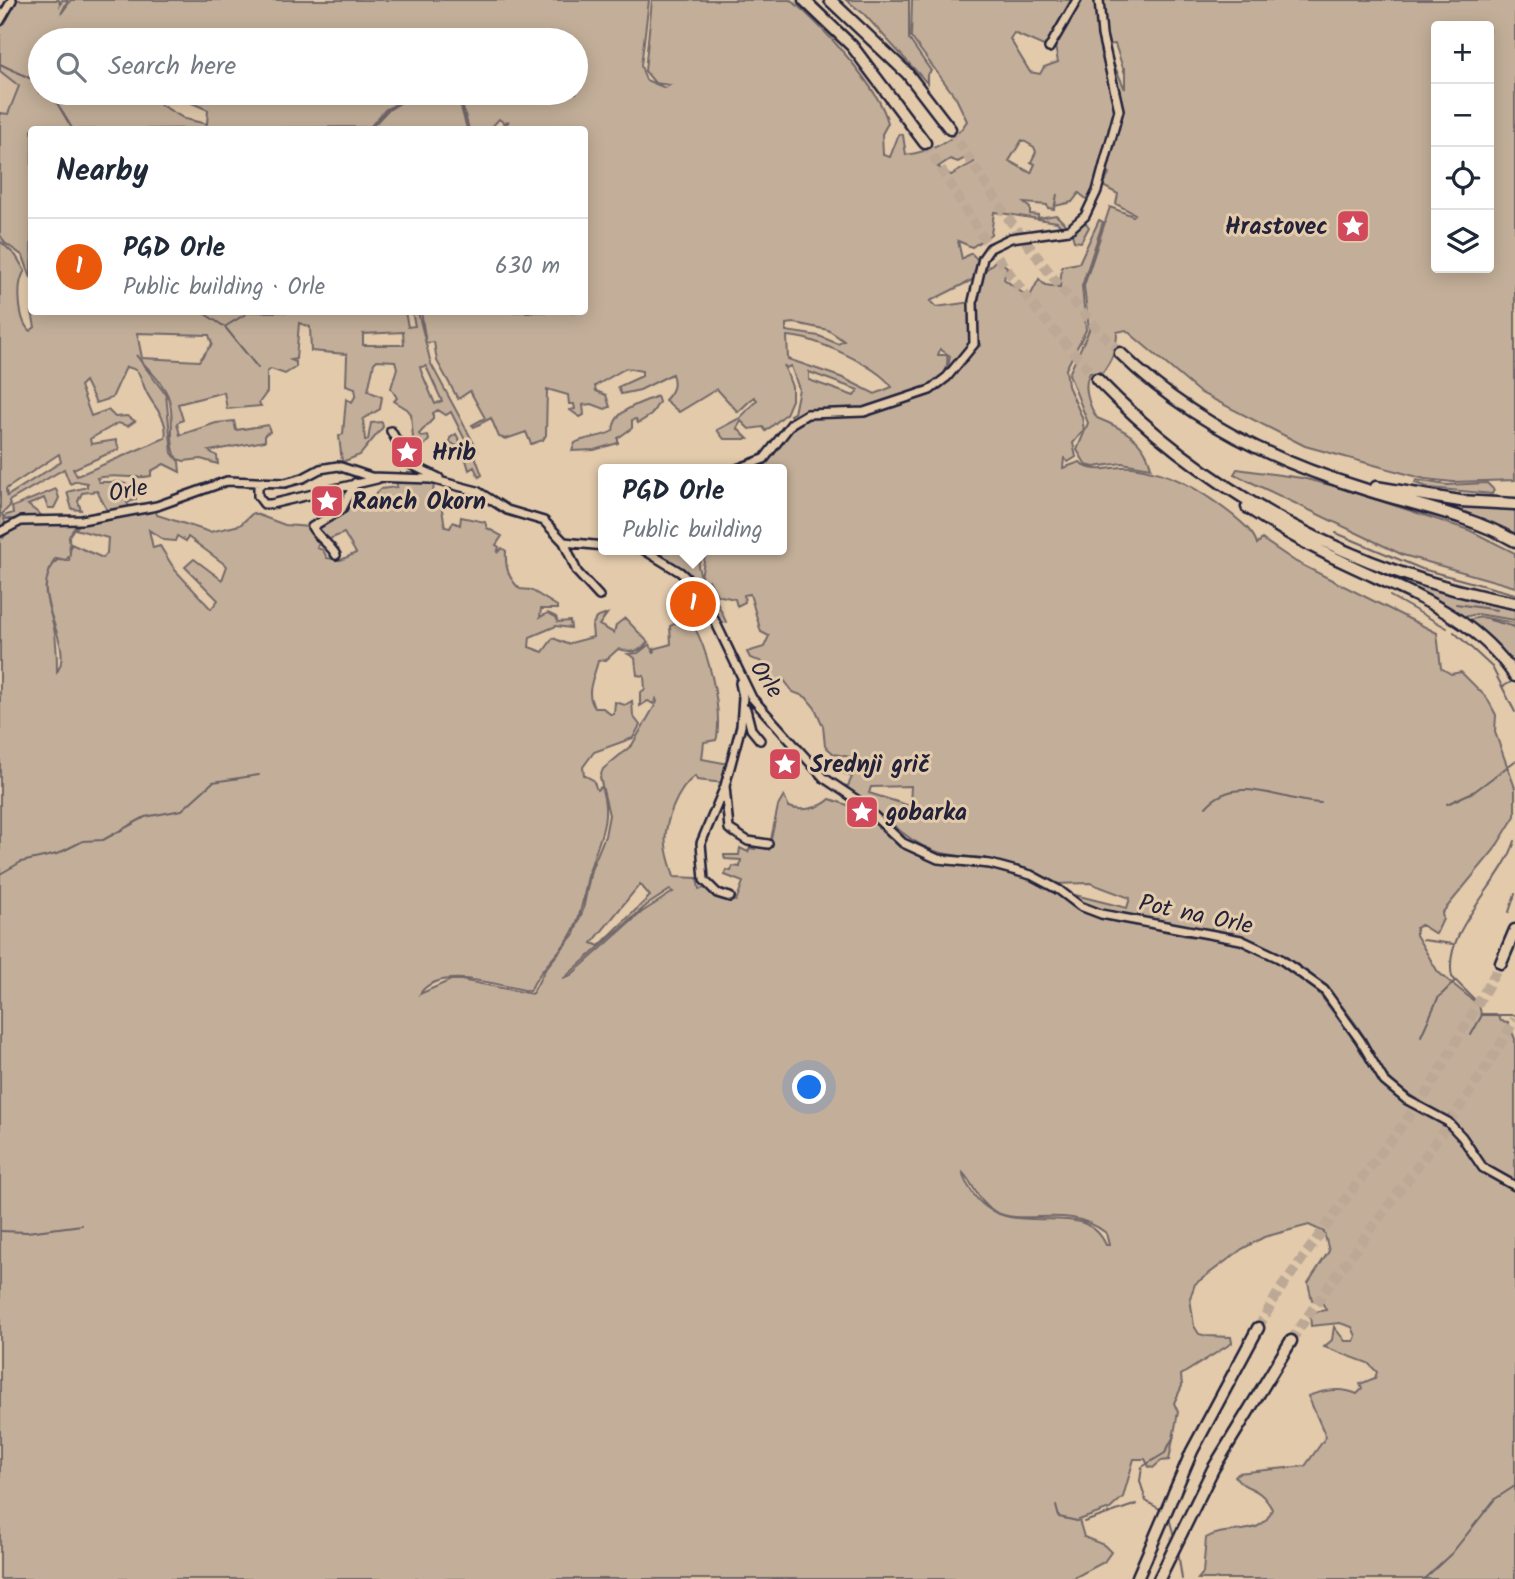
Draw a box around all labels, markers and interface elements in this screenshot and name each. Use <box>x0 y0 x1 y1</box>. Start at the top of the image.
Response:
map controls <box>1431 21 1494 273</box>
button: + <box>1431 21 1494 84</box>
search box <box>28 28 588 105</box>
text: Search here <box>108 46 236 88</box>
icon: search <box>52 48 90 86</box>
button: − <box>1431 84 1494 147</box>
button: locate <box>1431 147 1494 210</box>
text: Nearby <box>56 148 148 196</box>
place icon: Hrastovec <box>1334 207 1372 245</box>
place label: Hrastovec <box>1225 208 1328 247</box>
button: layers <box>1431 210 1494 273</box>
text: PGD Orle <box>123 228 225 270</box>
text: 1 <box>76 249 82 285</box>
text: 630 m <box>495 249 560 285</box>
text: Public building · Orle <box>123 270 325 306</box>
place icon: Hrib <box>388 433 426 471</box>
place label: Hrib <box>432 434 477 473</box>
popup <box>598 464 787 555</box>
street label: Orle <box>105 469 152 514</box>
text: PGD Orle <box>622 471 724 513</box>
place icon: Ranch Okorn <box>308 482 346 520</box>
place label: Ranch Okorn <box>352 483 486 522</box>
text: Public building <box>622 513 763 549</box>
pin: 1 <box>670 578 716 630</box>
street label: Orle <box>739 653 793 707</box>
place icon: Srednji grič <box>766 745 804 783</box>
place label: Srednji grič <box>810 746 930 785</box>
place icon: gobarka <box>843 793 881 831</box>
place label: gobarka <box>885 794 967 833</box>
street label: Pot na Orle <box>1135 884 1257 947</box>
your location <box>792 1070 826 1104</box>

